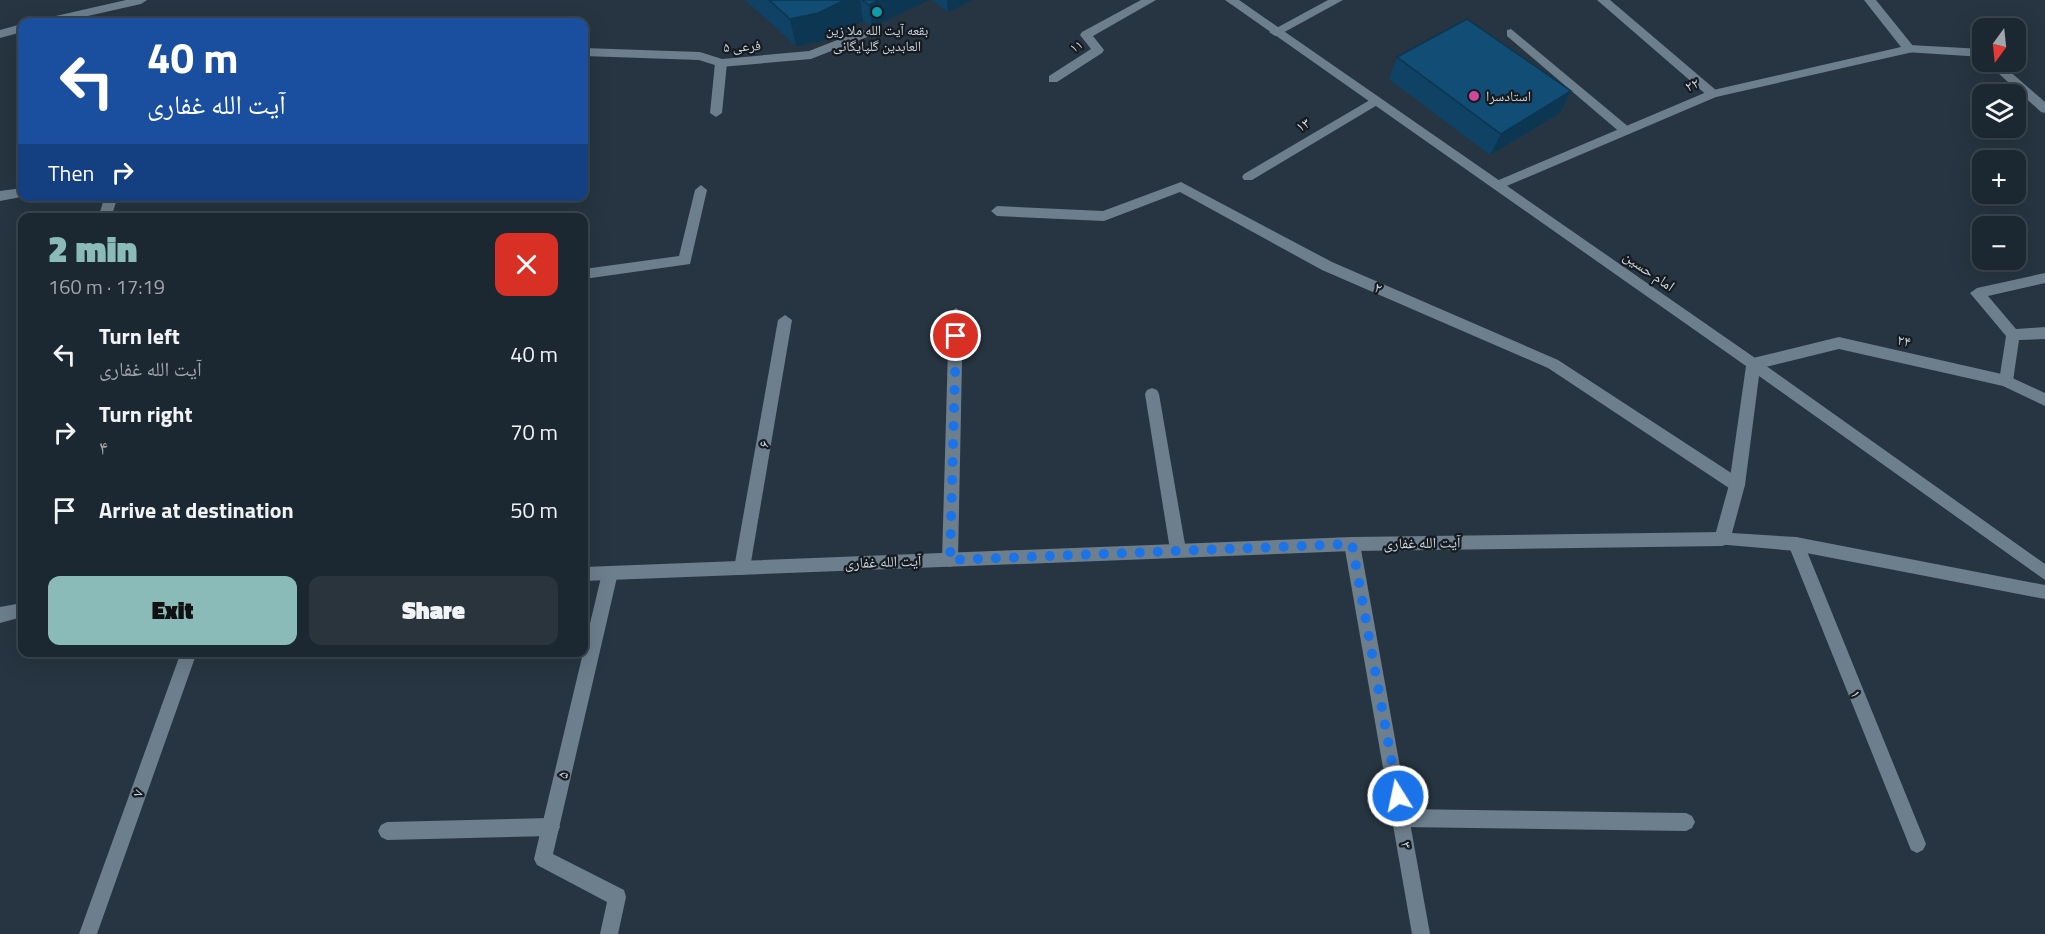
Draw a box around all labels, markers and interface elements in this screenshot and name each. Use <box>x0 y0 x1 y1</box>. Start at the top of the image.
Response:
marker: بقعه آیت الله ملا زین العابدین گلپایگانی <box>870 5 884 19</box>
north arrow <box>1972 18 2026 72</box>
map controls <box>1972 18 2026 270</box>
place label: بقعه آیت الله ملا زین العابدین گلپایگانی <box>826 19 928 56</box>
text: 40 m <box>147 25 239 89</box>
street label: ۱۱ <box>1065 33 1087 58</box>
street label: فرعی ۵ <box>723 34 761 57</box>
icon: left <box>48 42 126 120</box>
street label: ۲۲ <box>1681 71 1703 98</box>
text: آیت الله غفاری <box>147 83 286 124</box>
button: layers <box>1972 84 2026 138</box>
place label: استادسرا <box>1486 85 1531 106</box>
marker: استادسرا <box>1467 89 1481 103</box>
street label: ۱۳ <box>1291 111 1315 138</box>
button: + <box>1972 150 2026 204</box>
text: Then <box>48 156 94 190</box>
icon: right <box>106 156 139 189</box>
button: − <box>1972 216 2026 270</box>
text: 2 min <box>48 221 137 276</box>
button: close <box>495 233 558 296</box>
street label: امام حسین <box>1619 244 1680 297</box>
text: 160 m · 17:19 <box>48 271 165 302</box>
street label: ۲ <box>1371 276 1386 300</box>
pin <box>930 310 981 361</box>
text: Turn left <box>99 319 180 353</box>
icon: arrive <box>939 319 972 352</box>
street label: ۲۴ <box>1895 328 1914 353</box>
text: 40 m <box>510 337 558 371</box>
icon: left <box>48 338 81 371</box>
text: آیت الله غفاری <box>99 353 202 384</box>
text: Turn right <box>99 397 193 431</box>
text: 70 m <box>510 415 558 449</box>
icon: right <box>48 416 81 449</box>
text: ۴ <box>99 431 108 462</box>
street label: ۶ <box>752 438 775 449</box>
text: Arrive at destination <box>99 493 294 527</box>
text: 50 m <box>510 493 558 527</box>
icon: arrive <box>48 494 81 527</box>
street label: آیت الله غفاری <box>1383 530 1462 555</box>
street label: آیت الله غفاری <box>844 549 923 574</box>
button: Exit <box>48 576 297 645</box>
button: Share <box>309 576 558 645</box>
street label: ۱ <box>1845 686 1868 701</box>
position arrow <box>1366 764 1430 828</box>
street label: ۵ <box>551 769 575 781</box>
street label: ۷ <box>126 785 150 800</box>
street label: ۳ <box>1395 840 1418 850</box>

